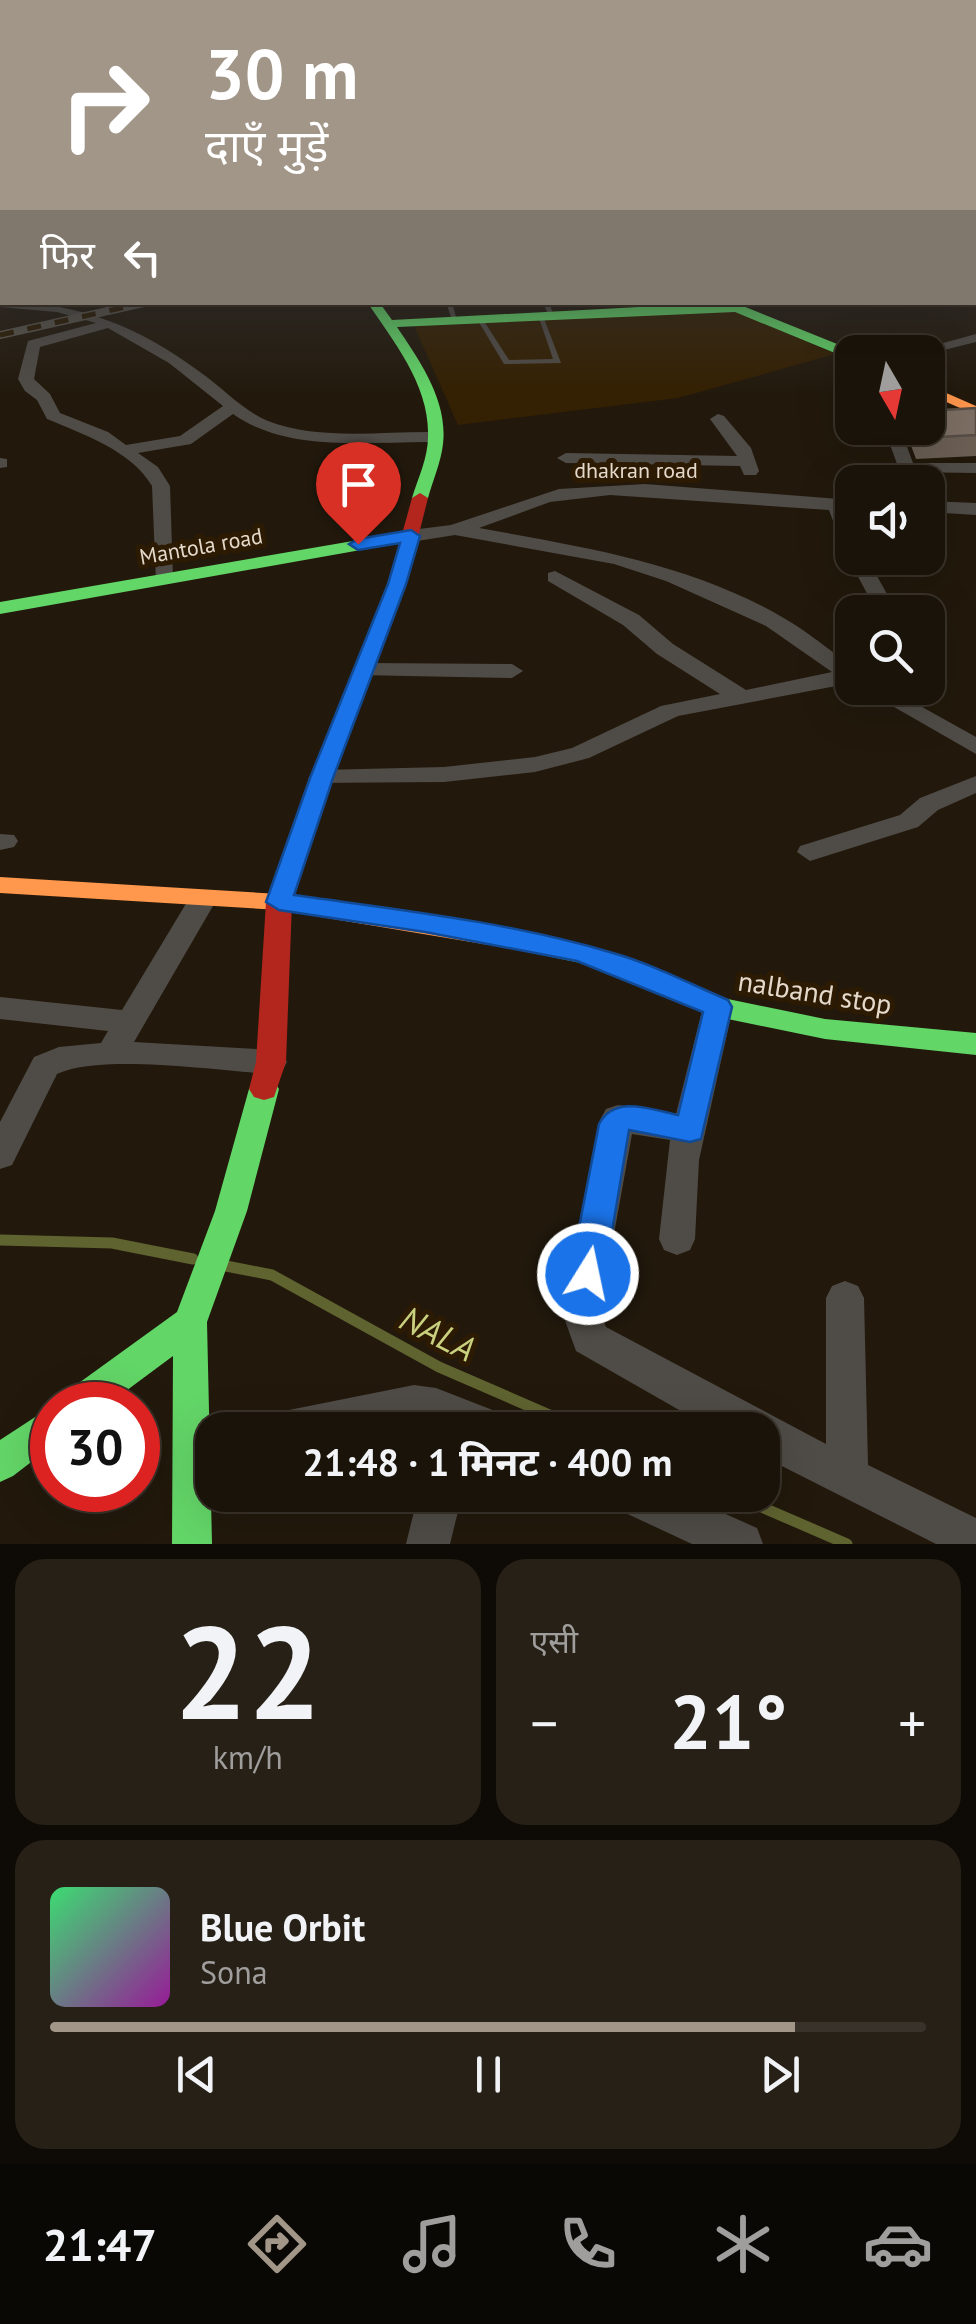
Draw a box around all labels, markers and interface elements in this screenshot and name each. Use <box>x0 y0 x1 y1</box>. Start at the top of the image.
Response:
text: 30 m <box>205 28 358 118</box>
icon: right <box>40 40 170 170</box>
text: दाएँ मुड़ें <box>205 116 328 174</box>
text: फिर <box>40 230 95 279</box>
icon: left <box>115 230 170 285</box>
north arrow <box>835 335 945 445</box>
map controls <box>835 335 945 705</box>
pin <box>316 442 401 545</box>
street label: dhakran road <box>574 456 698 484</box>
icon: arrive <box>331 457 386 512</box>
button: sound <box>835 465 945 575</box>
street label: Mantola road <box>137 521 265 571</box>
button: search <box>835 595 945 705</box>
street label: nalband stop <box>735 962 895 1022</box>
position arrow <box>536 1222 640 1326</box>
water label: NALA <box>392 1295 484 1371</box>
speed limit sign: 30 <box>30 1382 160 1512</box>
text: 21:48 · 1 मिनट · 400 m <box>303 1437 672 1486</box>
text: 22 <box>174 1587 321 1755</box>
text: एसी <box>531 1620 578 1662</box>
text: 21° <box>669 1673 787 1770</box>
text: − <box>531 1687 558 1758</box>
text: + <box>898 1687 926 1758</box>
text: km/h <box>213 1736 283 1778</box>
text: Blue Orbit <box>200 1902 365 1951</box>
text: Sona <box>200 1951 268 1993</box>
icon: previous <box>169 2047 224 2102</box>
icon: pause <box>461 2047 516 2102</box>
icon: next <box>753 2047 808 2102</box>
icon: directions <box>242 2209 312 2279</box>
icon: music <box>397 2209 467 2279</box>
icon: phone <box>553 2209 623 2279</box>
icon: climate <box>708 2209 778 2279</box>
icon: car <box>863 2209 933 2279</box>
text: 21:47 <box>43 2215 157 2273</box>

